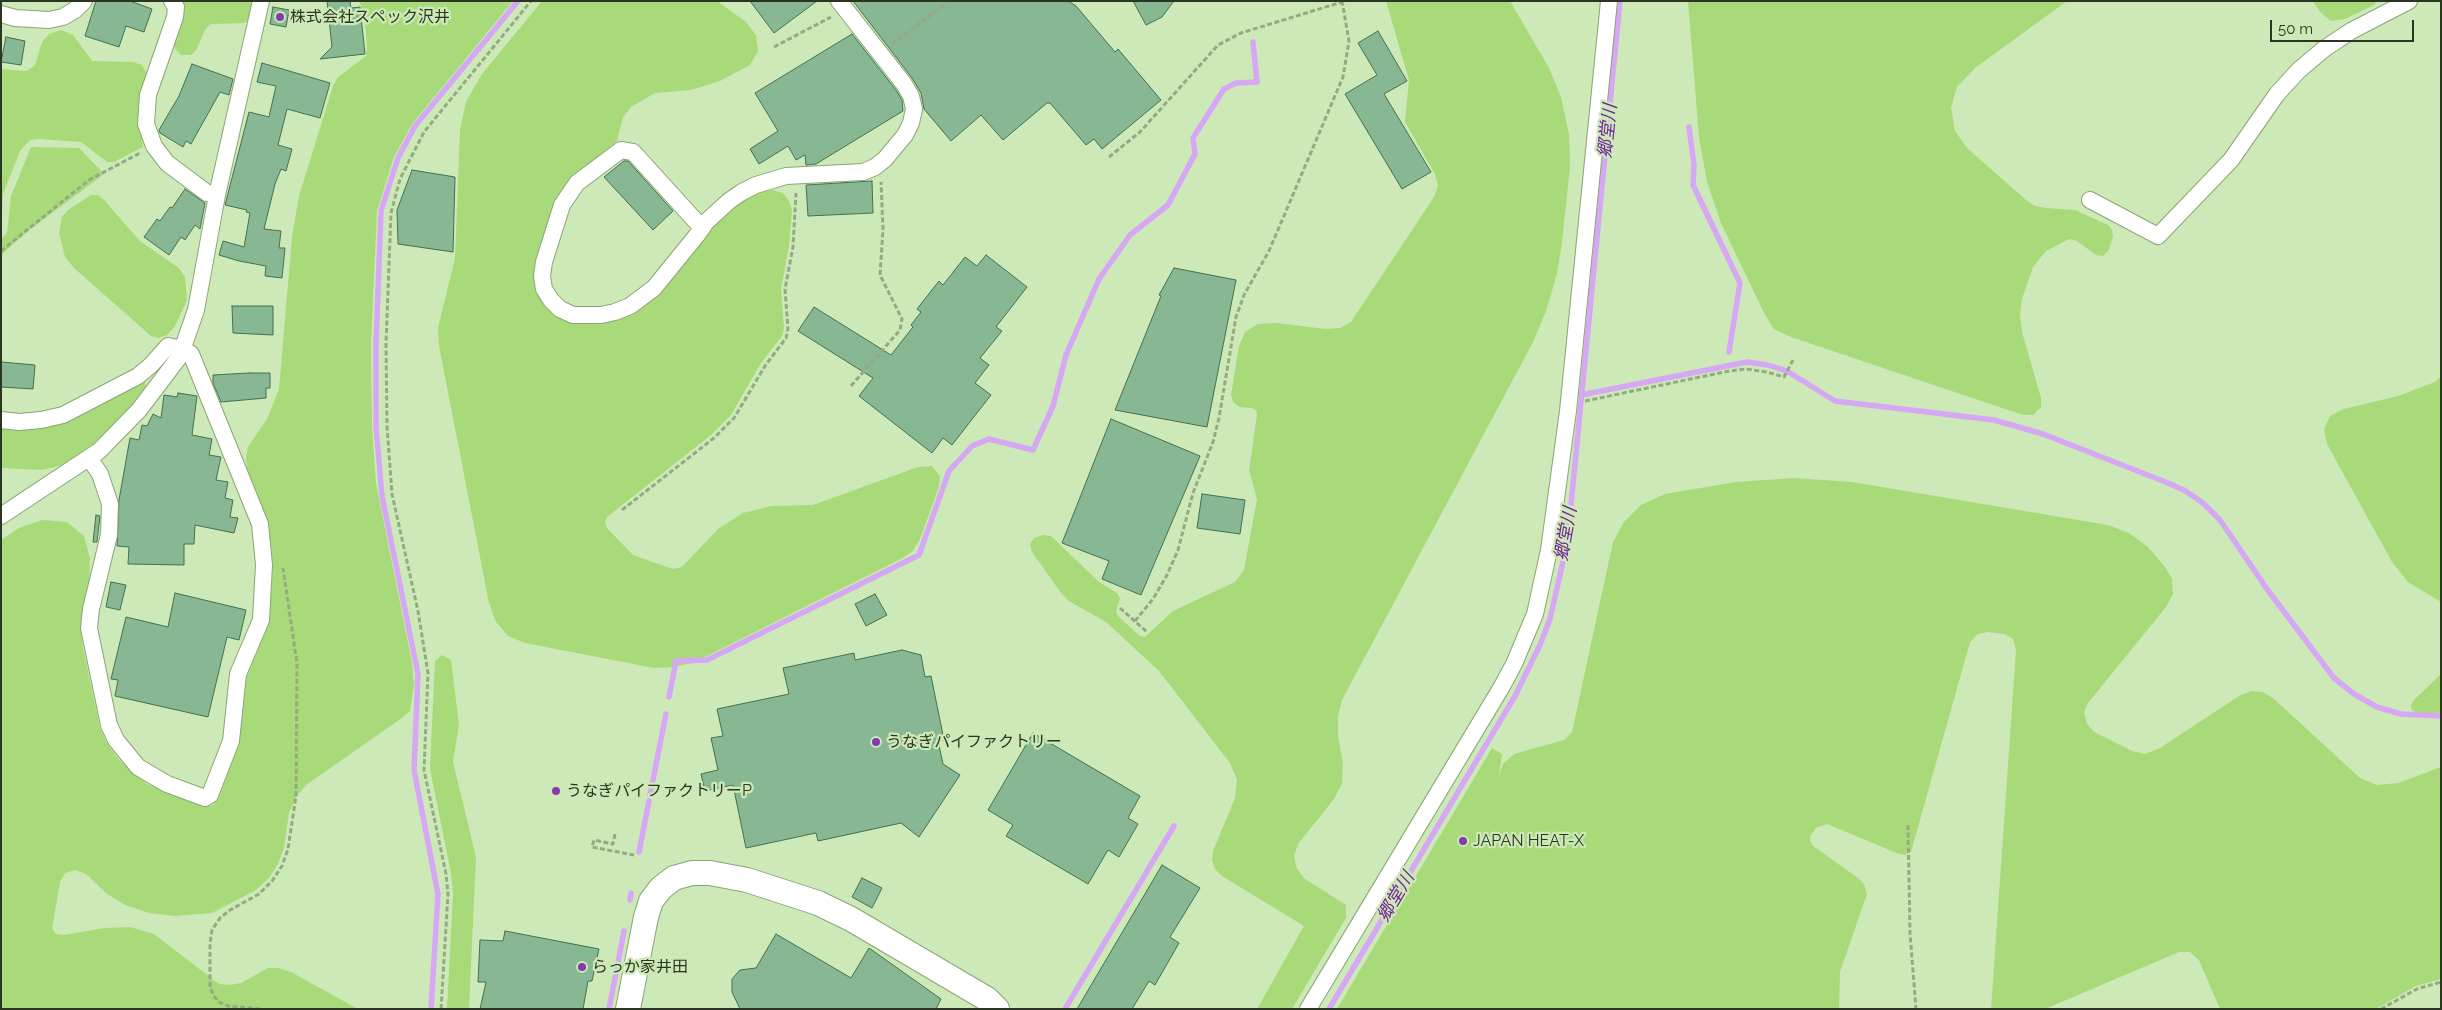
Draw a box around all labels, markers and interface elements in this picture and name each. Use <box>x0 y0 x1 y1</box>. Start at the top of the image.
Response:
place label: 株式会社スペック沢井 <box>290 7 450 27</box>
scale bar <box>2272 10 2416 42</box>
marker: 株式会社スペック沢井 <box>274 11 286 23</box>
text: 50 m <box>2278 20 2313 38</box>
water label: 郷堂川 <box>1594 103 1622 159</box>
water label: 郷堂川 <box>1551 506 1581 562</box>
place label: うなぎパイファクトリー <box>886 732 1062 752</box>
marker: うなぎパイファクトリー <box>870 736 882 748</box>
place label: うなぎパイファクトリーP <box>566 781 752 801</box>
marker: うなぎパイファクトリーP <box>550 785 562 797</box>
place label: JAPAN HEAT-X <box>1473 831 1584 851</box>
marker: JAPAN HEAT-X <box>1457 835 1469 847</box>
water label: 郷堂川 <box>1373 868 1419 926</box>
place label: らっか家井田 <box>592 957 688 977</box>
marker: らっか家井田 <box>576 961 588 973</box>

